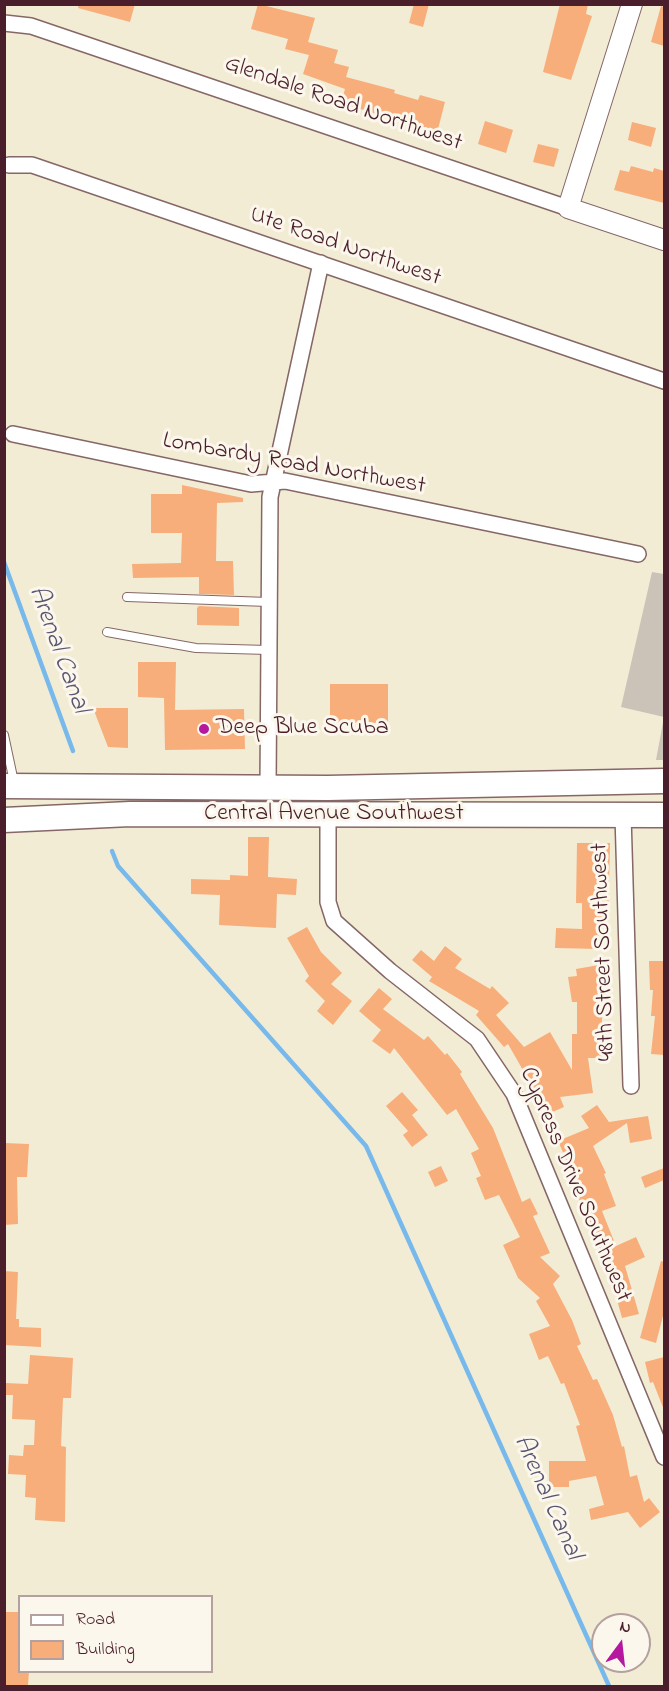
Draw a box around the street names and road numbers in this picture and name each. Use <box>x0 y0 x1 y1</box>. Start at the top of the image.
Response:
street label: Glendale Road Northwest <box>220 51 466 159</box>
street label: Ute Road Northwest <box>246 202 444 294</box>
street label: Lombardy Road Northwest <box>160 428 428 502</box>
street label: Central Avenue Southwest <box>204 801 464 829</box>
street label: 48th Street Southwest <box>587 842 623 1062</box>
street label: Cypress Drive Southwest <box>511 1063 637 1307</box>

